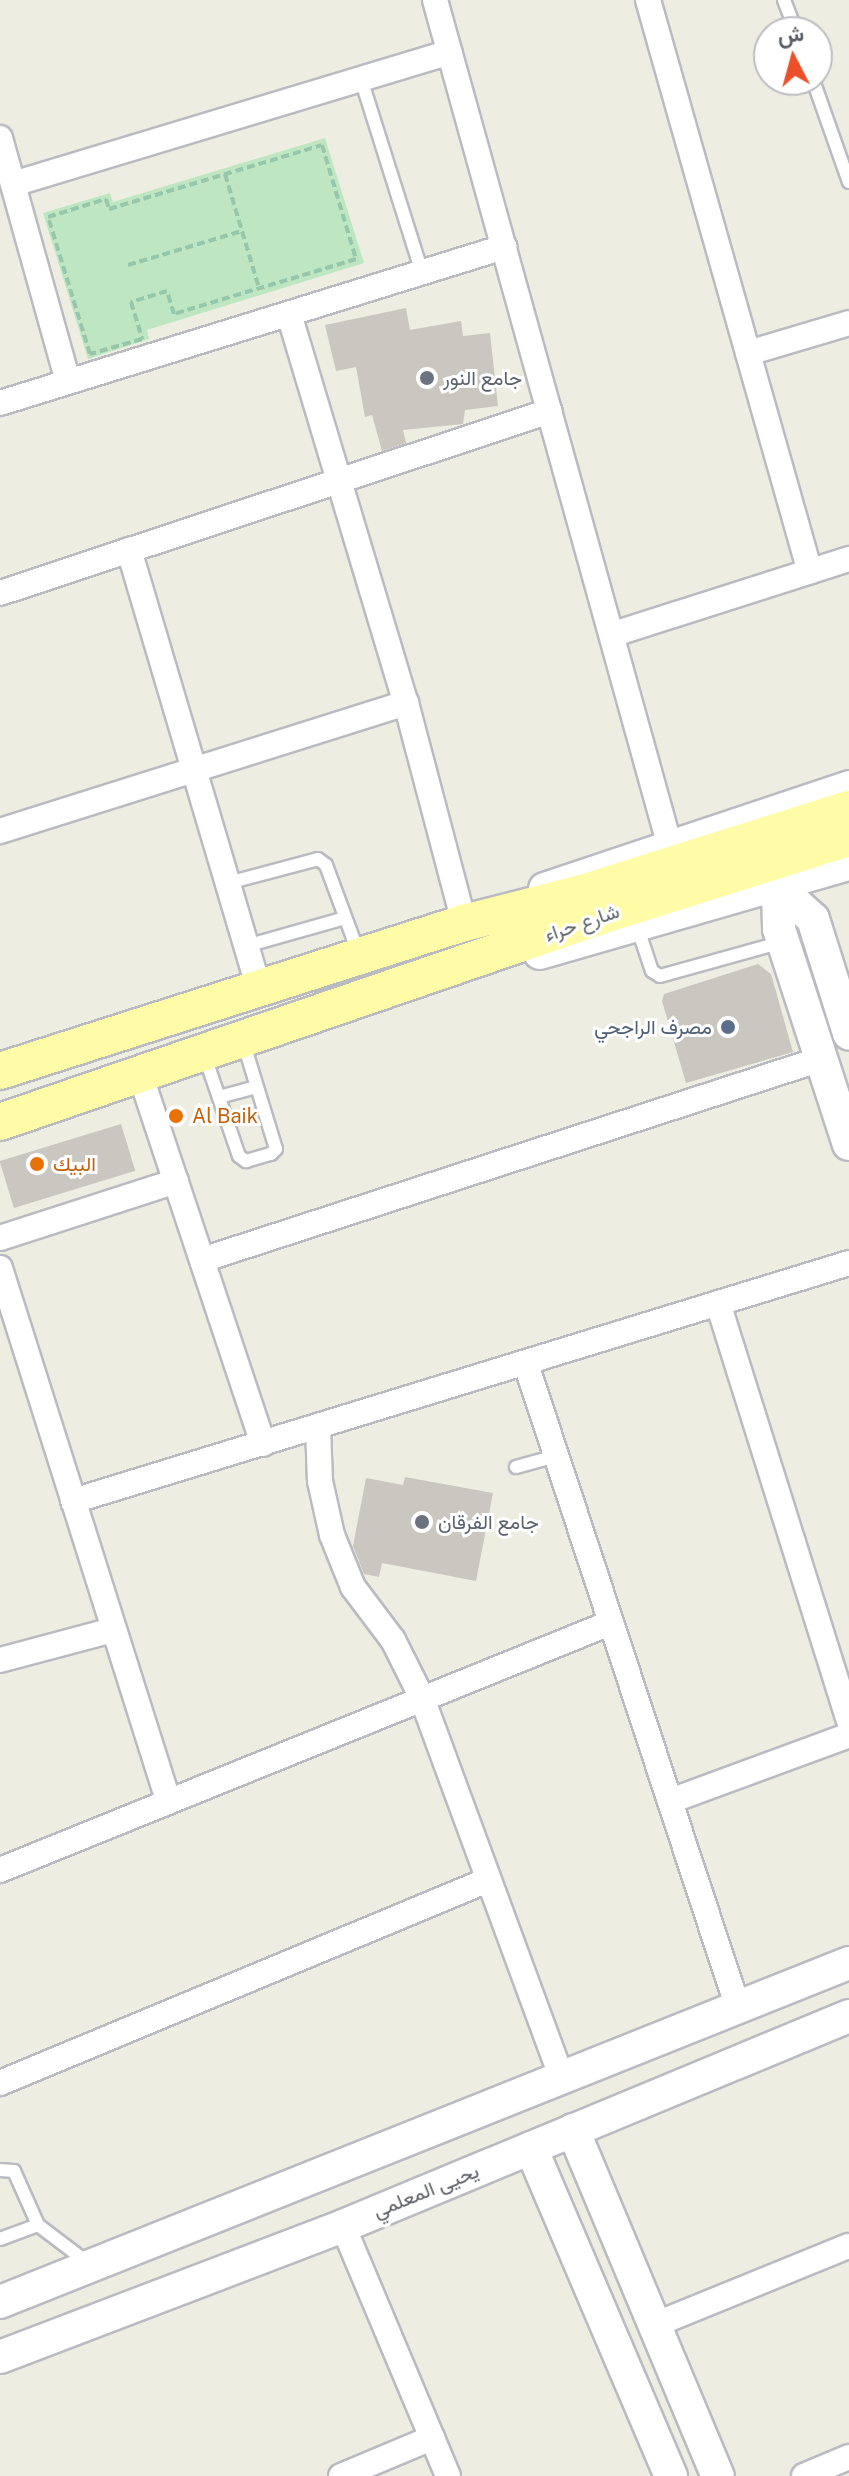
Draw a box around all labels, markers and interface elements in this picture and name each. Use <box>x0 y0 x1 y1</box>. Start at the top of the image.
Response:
north arrow <box>753 16 833 96</box>
text: ش <box>776 20 805 48</box>
place label: جامع النور <box>443 366 522 390</box>
marker: جامع النور <box>418 369 436 387</box>
street label: شارع حراء <box>541 899 623 947</box>
place label: مصرف الراجحي <box>594 1015 712 1039</box>
marker: مصرف الراجحي <box>719 1018 737 1036</box>
place label: Al Baik <box>192 1104 258 1128</box>
marker: Al Baik <box>167 1107 185 1125</box>
place label: البيك <box>53 1152 96 1176</box>
marker: البيك <box>28 1155 46 1173</box>
place label: جامع الفرقان <box>438 1510 539 1534</box>
marker: جامع الفرقان <box>413 1513 431 1531</box>
street label: يحيى المعلمي <box>370 2159 482 2223</box>

